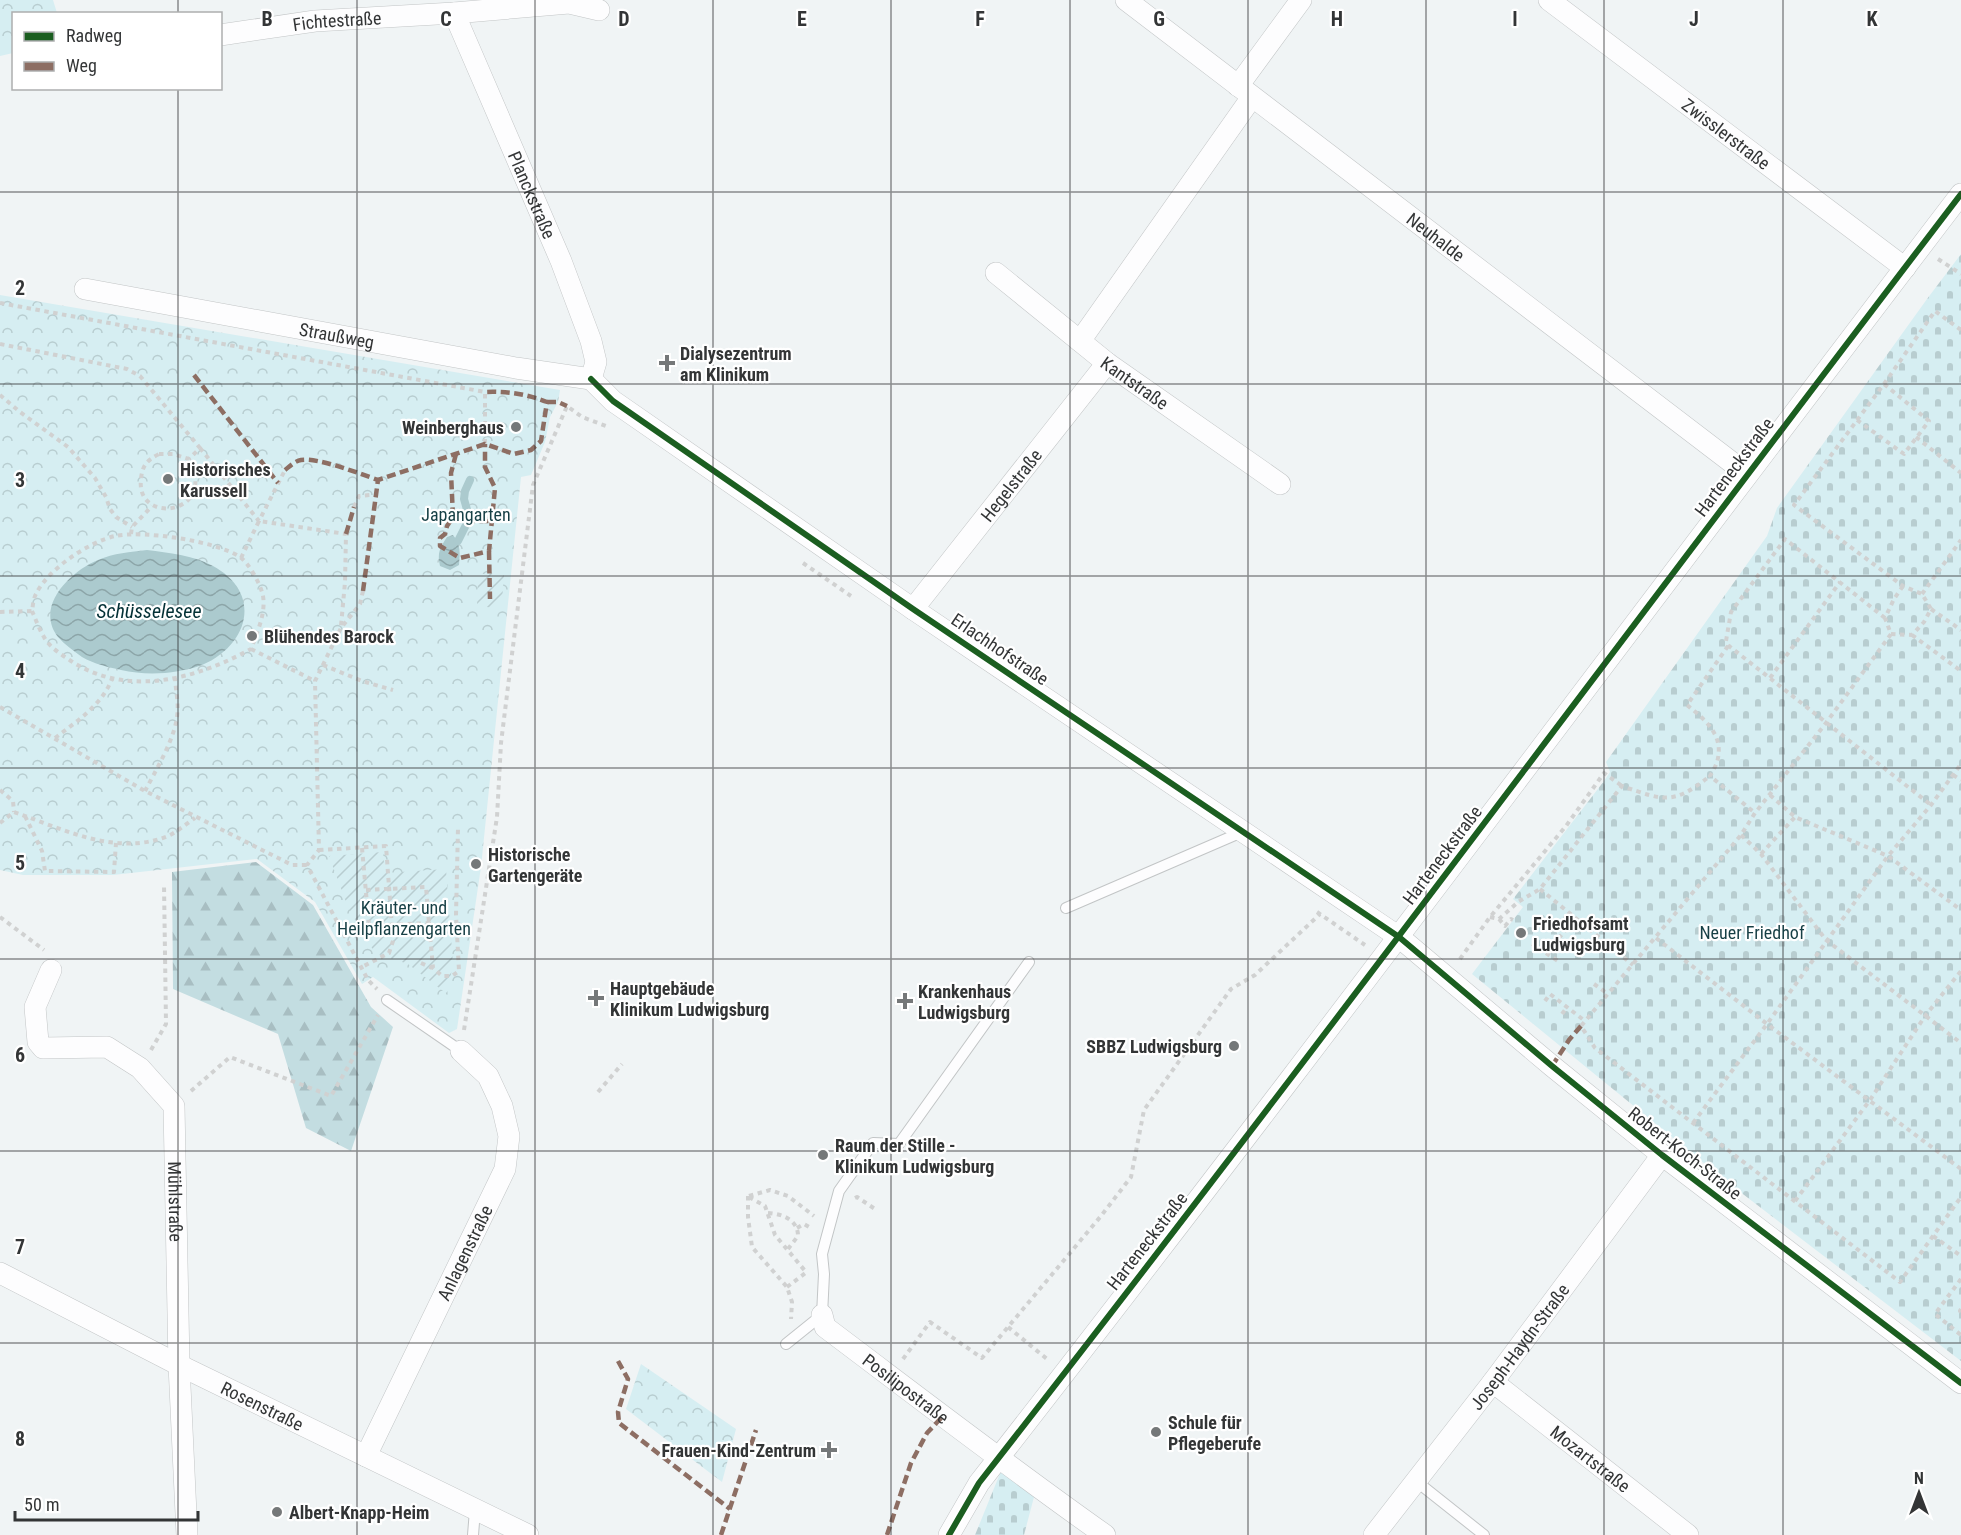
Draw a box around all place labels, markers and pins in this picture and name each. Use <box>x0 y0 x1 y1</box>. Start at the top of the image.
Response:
place label: Dialysezentrum am Klinikum <box>680 343 792 385</box>
marker: Dialysezentrum am Klinikum <box>658 354 676 372</box>
place label: Weinberghaus <box>402 417 504 438</box>
marker: Weinberghaus <box>509 420 523 434</box>
place label: Historisches Karussell <box>180 459 271 501</box>
marker: Historisches Karussell <box>161 472 175 486</box>
place label: Blühendes Barock <box>264 626 394 647</box>
marker: Blühendes Barock <box>245 629 259 643</box>
place label: Historische Gartengeräte <box>488 844 583 886</box>
marker: Historische Gartengeräte <box>469 857 483 871</box>
place label: Friedhofsamt Ludwigsburg <box>1533 913 1629 955</box>
marker: Friedhofsamt Ludwigsburg <box>1514 926 1528 940</box>
place label: Hauptgebäude Klinikum Ludwigsburg <box>610 978 769 1020</box>
place label: Krankenhaus Ludwigsburg <box>918 981 1011 1023</box>
marker: Hauptgebäude Klinikum Ludwigsburg <box>587 989 605 1007</box>
marker: Krankenhaus Ludwigsburg <box>896 992 914 1010</box>
place label: SBBZ Ludwigsburg <box>1086 1036 1222 1057</box>
marker: SBBZ Ludwigsburg <box>1227 1039 1241 1053</box>
place label: Raum der Stille - Klinikum Ludwigsburg <box>835 1135 994 1177</box>
marker: Raum der Stille - Klinikum Ludwigsburg <box>816 1148 830 1162</box>
place label: Schule für Pflegeberufe <box>1168 1412 1261 1454</box>
marker: Schule für Pflegeberufe <box>1149 1425 1163 1439</box>
place label: Frauen-Kind-Zentrum <box>661 1440 816 1461</box>
marker: Frauen-Kind-Zentrum <box>820 1441 838 1459</box>
place label: Albert-Knapp-Heim <box>289 1502 429 1523</box>
marker: Albert-Knapp-Heim <box>270 1505 284 1519</box>

